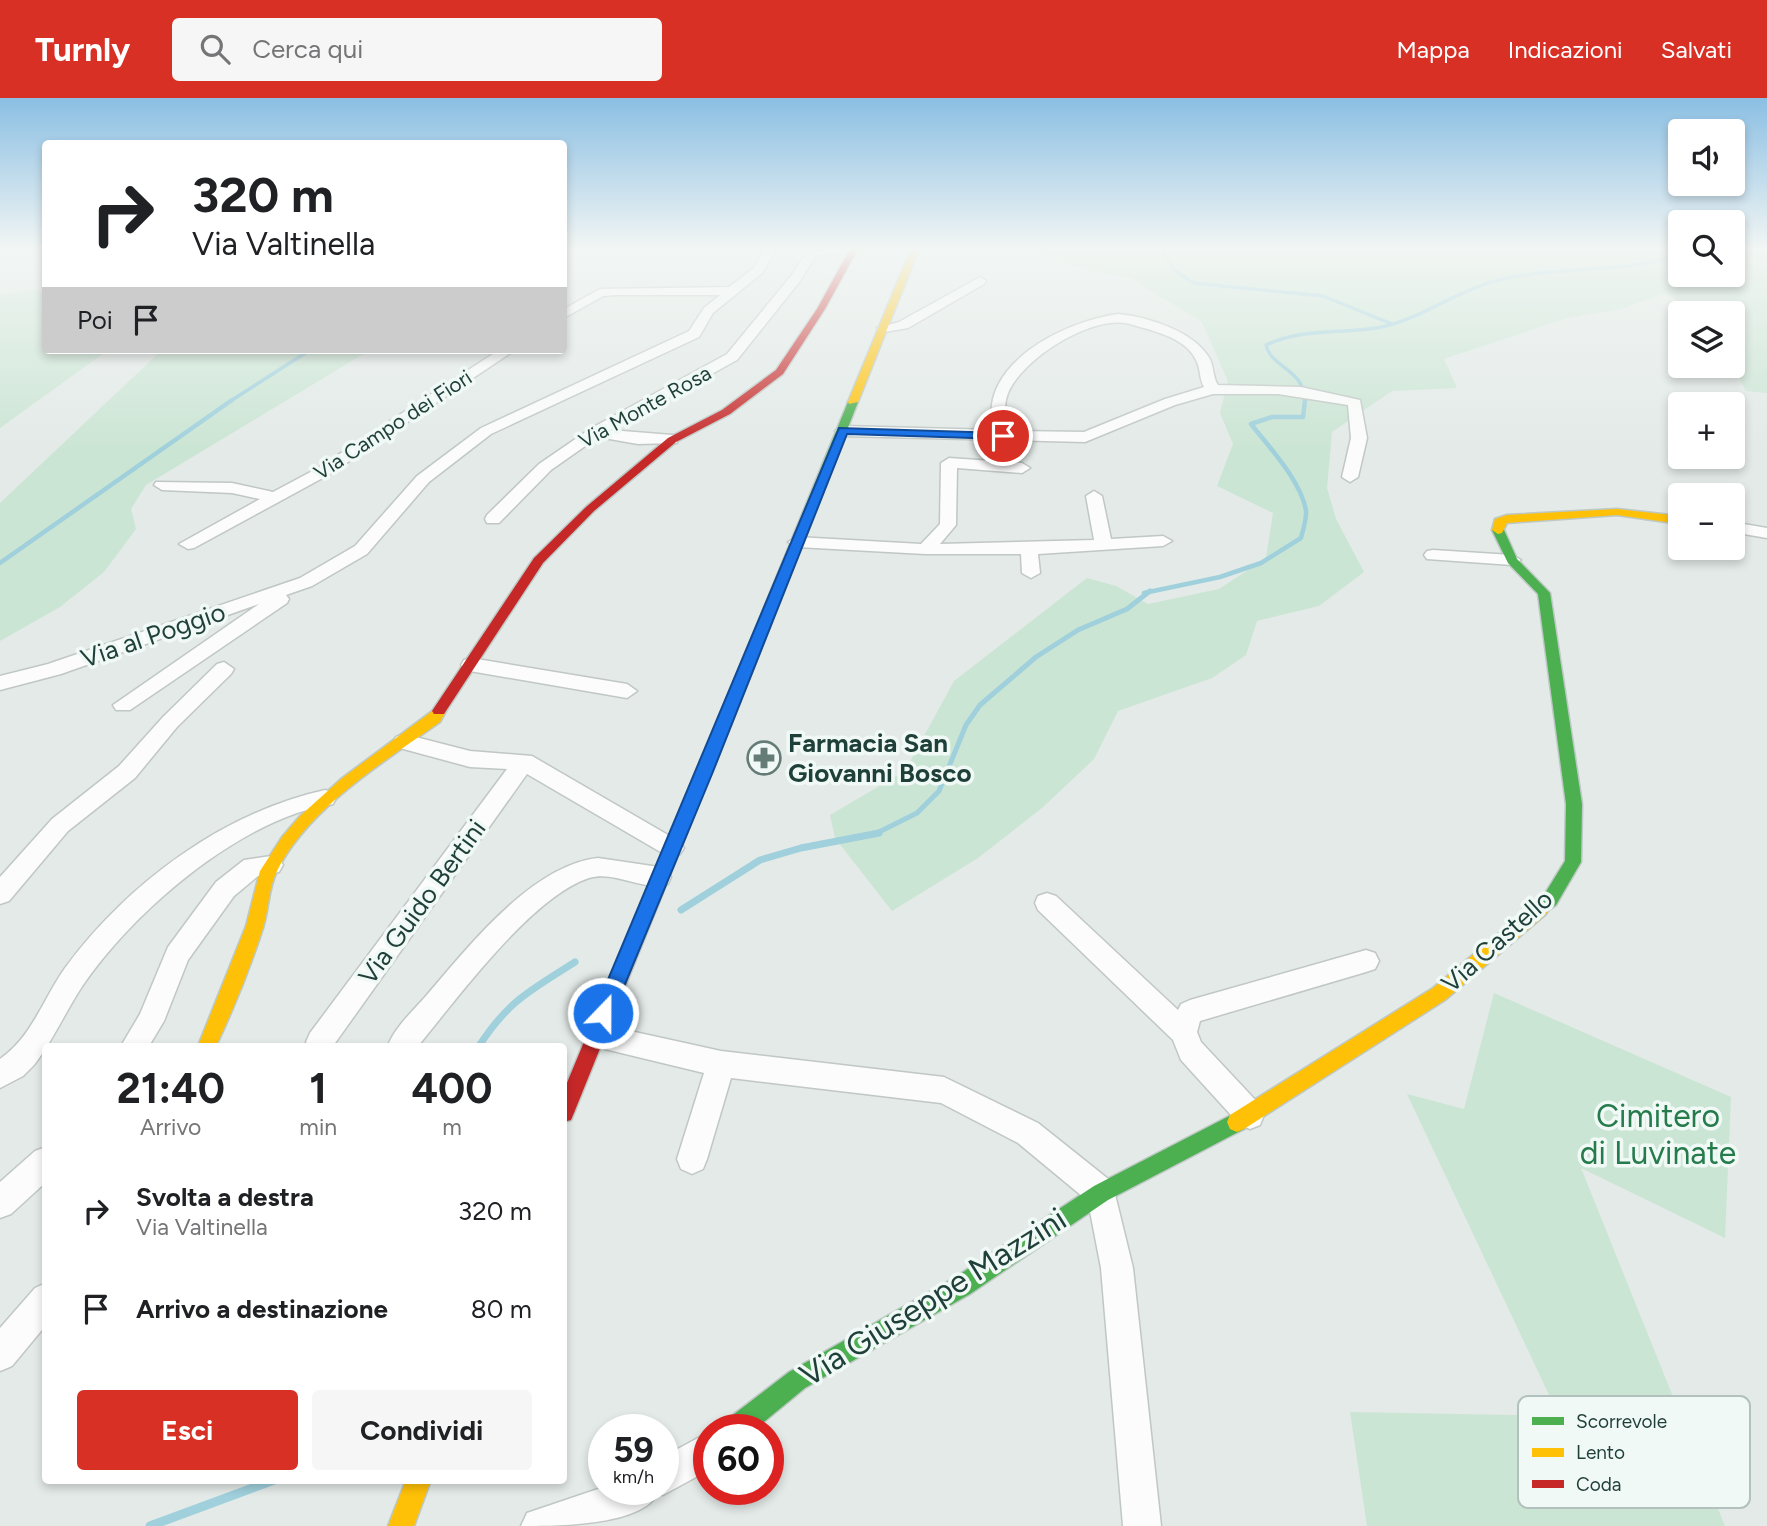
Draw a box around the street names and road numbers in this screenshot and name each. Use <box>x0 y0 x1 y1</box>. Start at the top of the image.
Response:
street label: Via Monte Rosa <box>574 360 715 453</box>
street label: Via Campo dei Fiori <box>309 364 476 485</box>
street label: Via al Poggio <box>77 595 229 675</box>
street label: Via Guido Bertini <box>351 813 493 991</box>
street label: Via Castello <box>1435 883 1559 999</box>
street label: Via Giuseppe Mazzini <box>793 1200 1073 1394</box>

